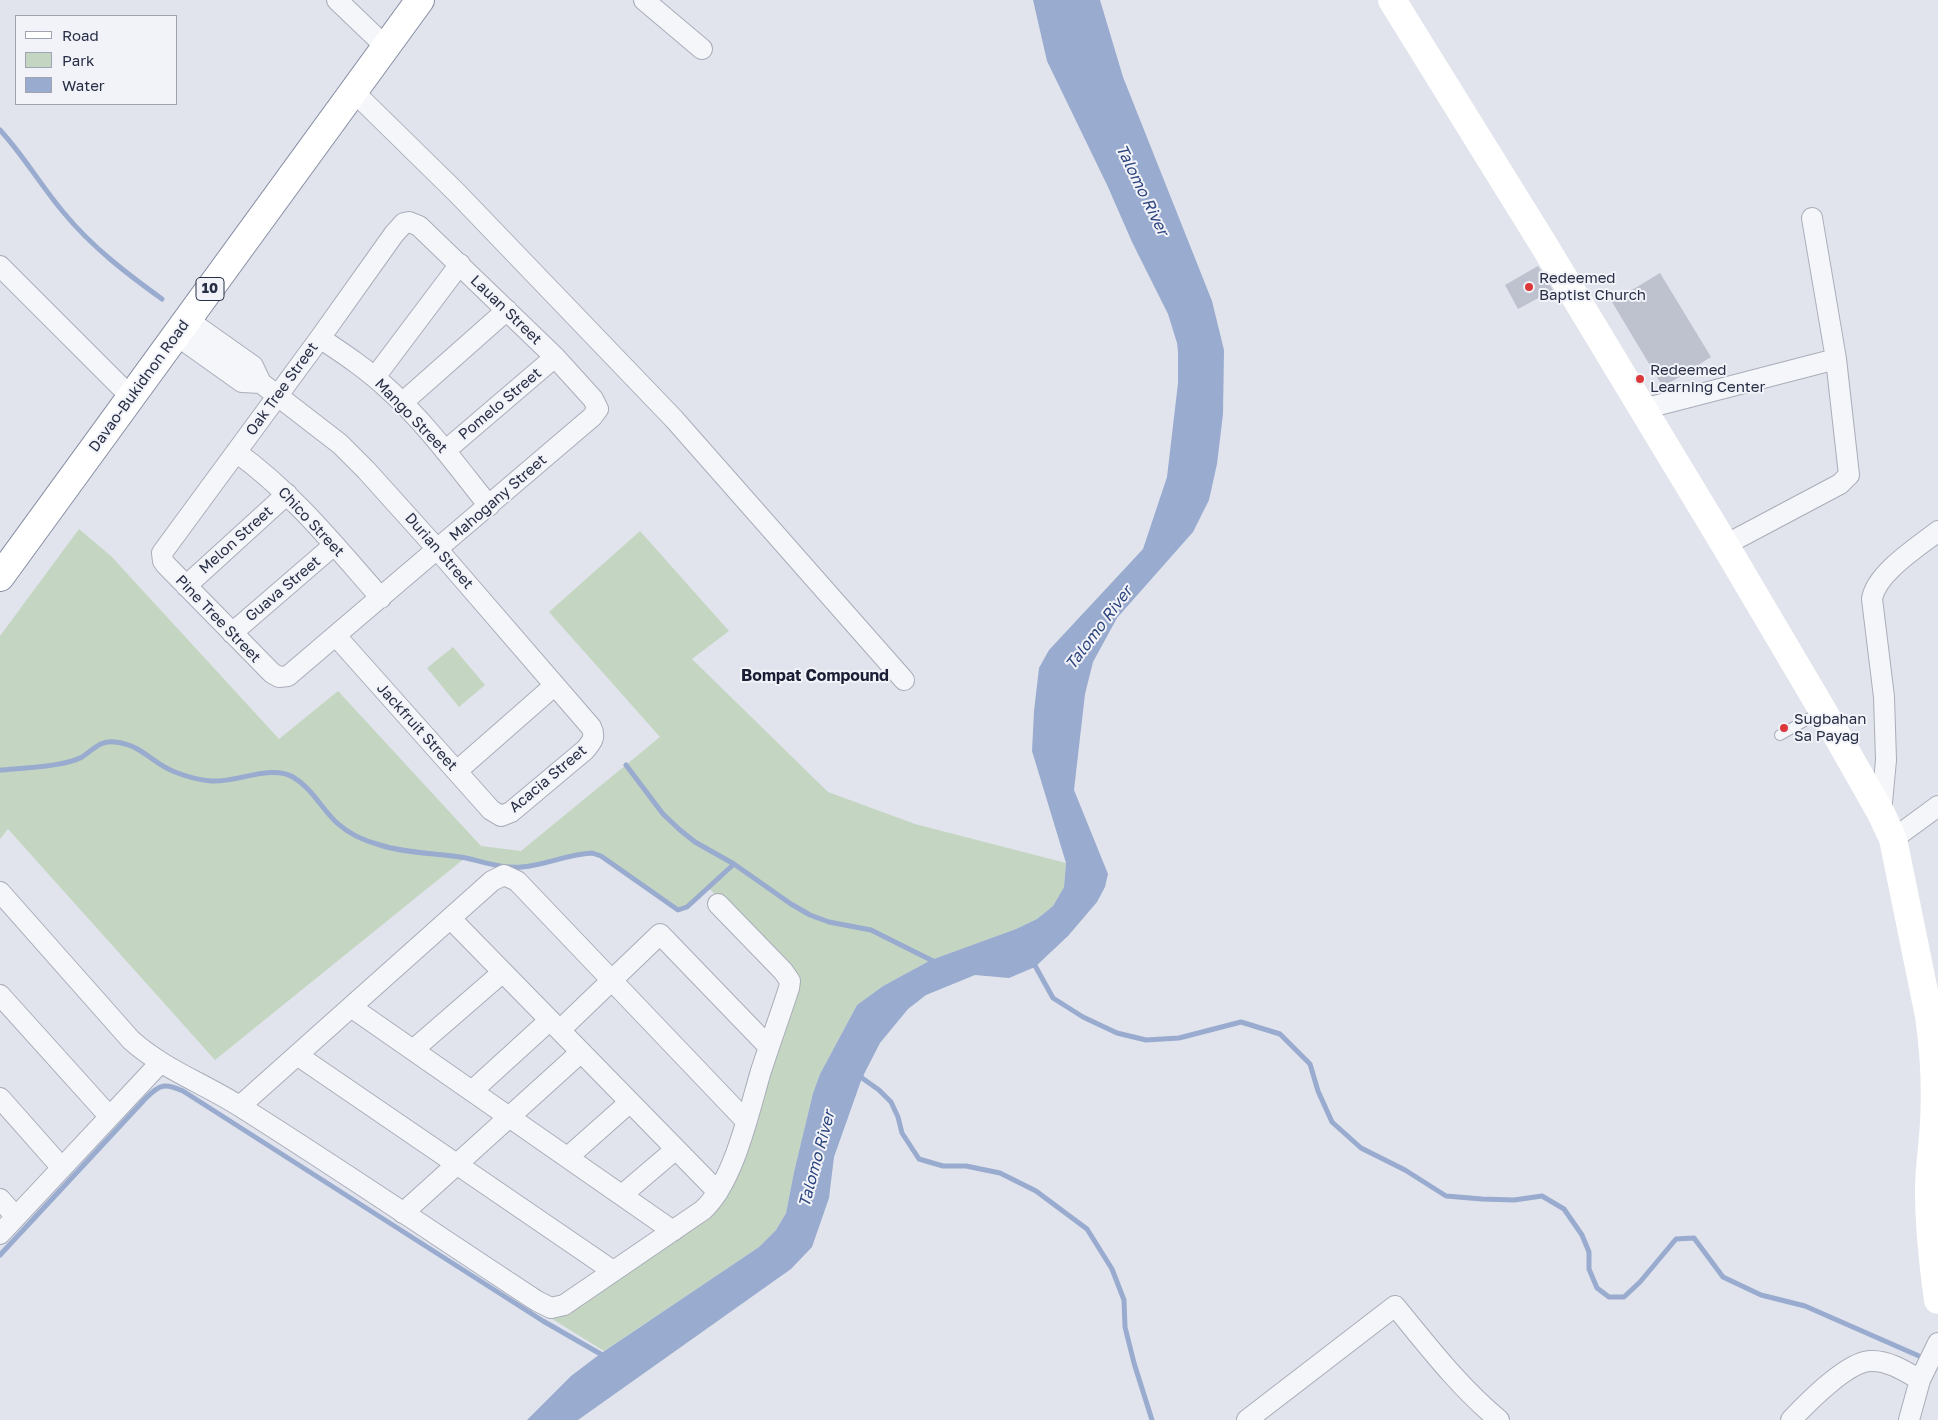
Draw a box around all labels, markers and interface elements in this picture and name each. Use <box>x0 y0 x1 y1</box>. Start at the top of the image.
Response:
legend <box>15 15 178 105</box>
text: Road <box>62 26 99 44</box>
text: Park <box>62 51 94 69</box>
text: Water <box>62 76 105 94</box>
water label: Talomo River <box>1112 141 1172 239</box>
place label: Redeemed Baptist Church <box>1539 269 1646 304</box>
street label: Lauan Street <box>467 272 545 348</box>
road number: 10 <box>196 278 224 300</box>
marker: Redeemed Baptist Church <box>1523 281 1535 293</box>
street label: Davao-Bukidnon Road <box>85 317 193 455</box>
street label: Oak Tree Street <box>242 339 322 439</box>
place label: Redeemed Learning Center <box>1650 361 1765 396</box>
street label: Pomelo Street <box>455 364 545 444</box>
marker: Redeemed Learning Center <box>1634 373 1646 385</box>
street label: Mango Street <box>371 375 451 457</box>
street label: Mahogany Street <box>446 451 550 545</box>
street label: Chico Street <box>274 483 348 561</box>
street label: Melon Street <box>196 502 276 578</box>
street label: Durian Street <box>401 509 477 593</box>
street label: Guava Street <box>242 552 324 626</box>
street label: Pine Tree Street <box>172 571 264 667</box>
water label: Talomo River <box>1061 583 1137 673</box>
district label: Bompat Compound <box>741 666 889 686</box>
street label: Jackfruit Street <box>373 679 461 775</box>
place label: Sugbahan Sa Payag <box>1794 710 1867 745</box>
marker: Sugbahan Sa Payag <box>1778 722 1790 734</box>
street label: Acacia Street <box>506 741 590 817</box>
water label: Talomo River <box>795 1109 839 1209</box>

